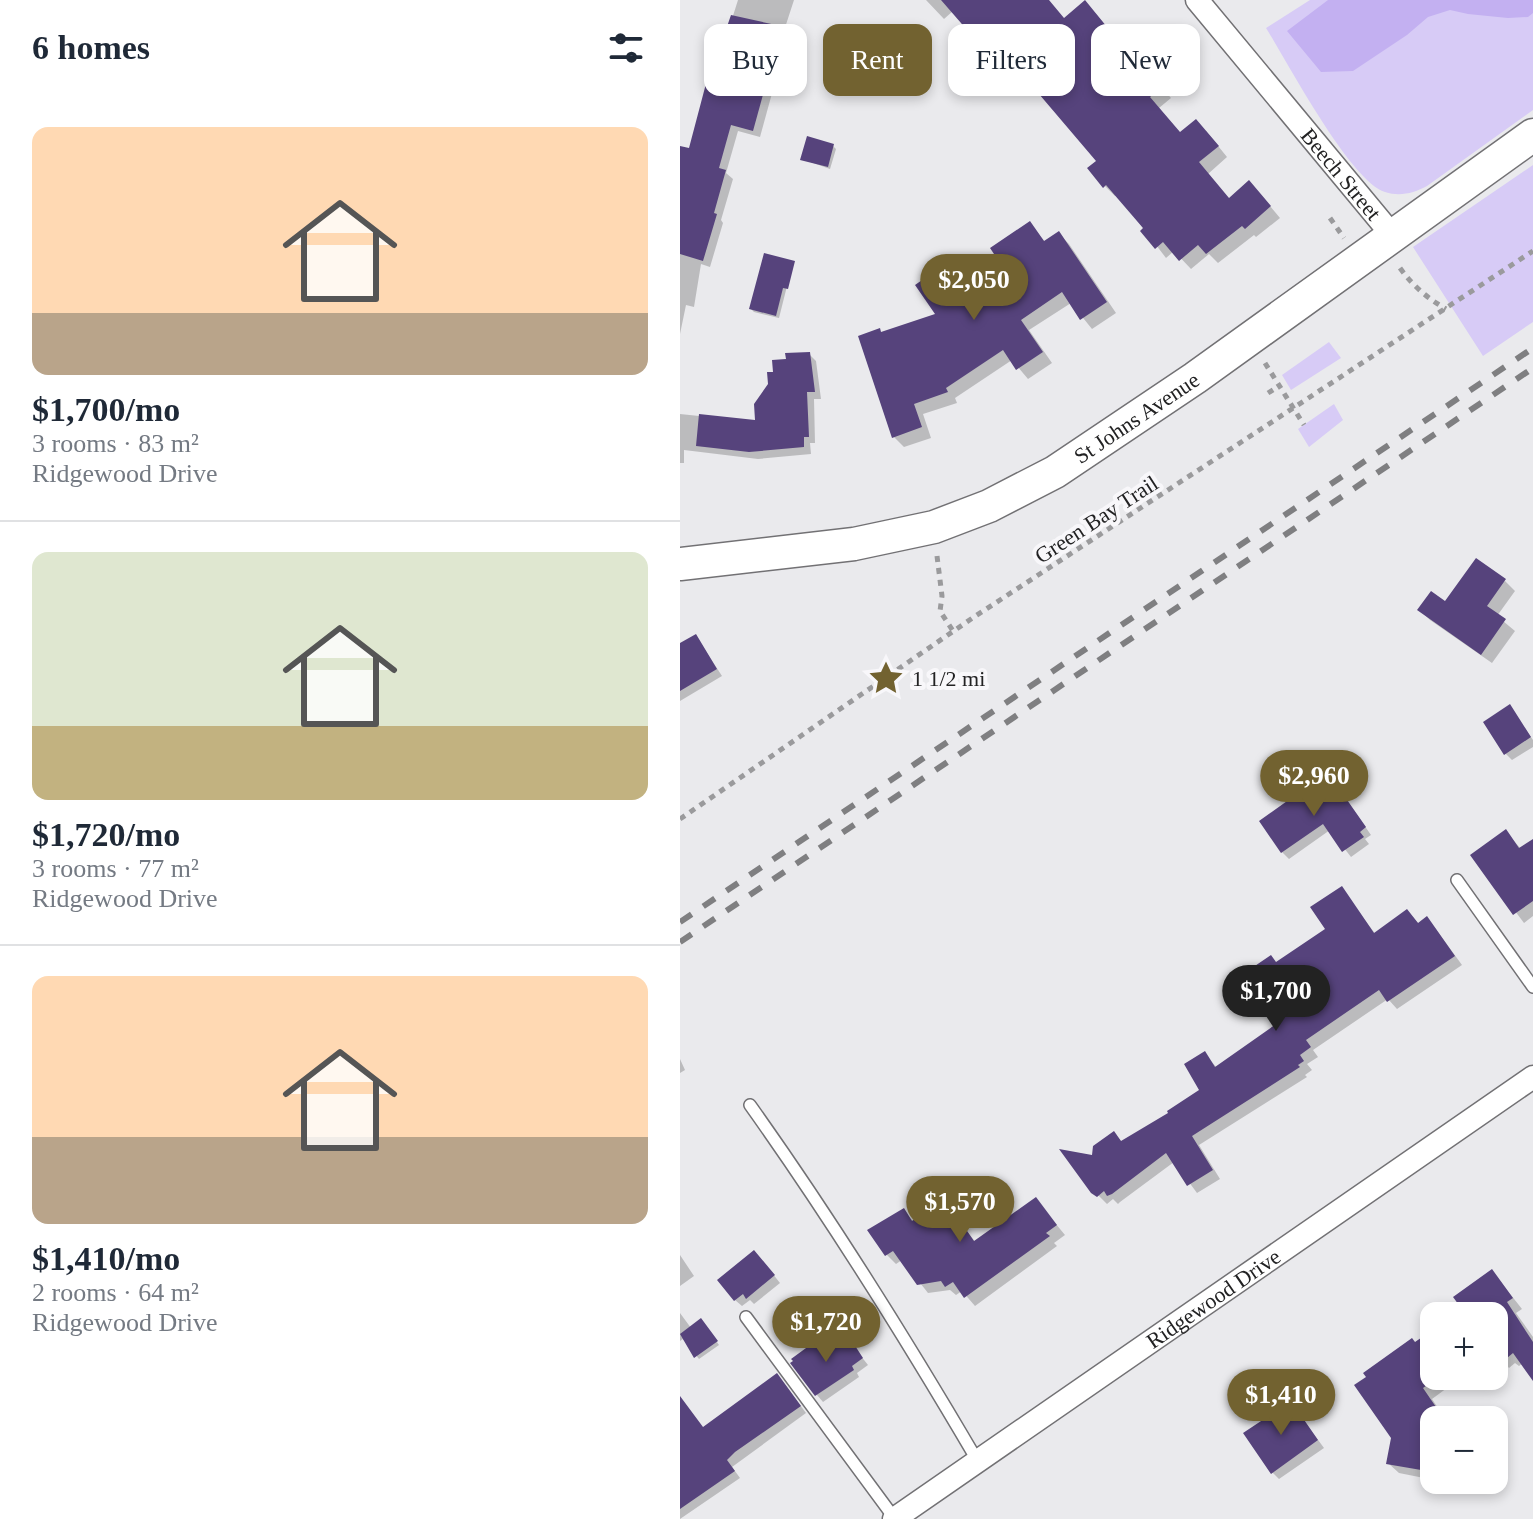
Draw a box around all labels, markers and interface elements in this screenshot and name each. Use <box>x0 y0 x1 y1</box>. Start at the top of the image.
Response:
chip: Buy <box>704 24 807 96</box>
chip: Rent <box>823 24 932 96</box>
chip: Filters <box>948 24 1075 96</box>
chip: New <box>1091 24 1200 96</box>
icon: filters <box>604 26 648 70</box>
text: 6 homes <box>32 29 150 66</box>
street label: Beech Street <box>1296 123 1386 225</box>
icon: home <box>268 179 412 323</box>
pin: $2,050 <box>909 254 1039 322</box>
text: $2,050 <box>938 265 1010 294</box>
street label: St Johns Avenue <box>1069 367 1204 469</box>
text: $1,700/mo <box>32 391 180 428</box>
text: 3 rooms · 83 m² <box>32 429 199 458</box>
text: Ridgewood Drive <box>32 459 218 488</box>
street label: Green Bay Trail <box>1030 470 1163 569</box>
icon: home <box>268 604 412 748</box>
place icon: 1 1/2 mi <box>867 659 905 697</box>
place label: 1 1/2 mi <box>912 666 985 691</box>
pin: $2,960 <box>1249 750 1379 818</box>
text: $2,960 <box>1278 761 1350 790</box>
text: $1,720/mo <box>32 816 180 853</box>
text: 3 rooms · 77 m² <box>32 854 199 883</box>
text: Ridgewood Drive <box>32 884 218 913</box>
pin: $1,700 <box>1211 965 1341 1033</box>
text: $1,700 <box>1240 976 1312 1005</box>
icon: home <box>268 1028 412 1172</box>
pin: $1,570 <box>895 1176 1025 1244</box>
text: $1,570 <box>924 1187 996 1216</box>
text: $1,410/mo <box>32 1240 180 1277</box>
street label: Ridgewood Drive <box>1142 1244 1285 1354</box>
text: 2 rooms · 64 m² <box>32 1278 199 1307</box>
pin: $1,720 <box>761 1296 891 1364</box>
map controls <box>1420 1302 1508 1494</box>
button: + <box>1420 1302 1508 1390</box>
text: $1,720 <box>790 1307 862 1336</box>
text: Ridgewood Drive <box>32 1308 218 1337</box>
pin: $1,410 <box>1216 1369 1346 1437</box>
text: $1,410 <box>1245 1380 1317 1409</box>
button: − <box>1420 1406 1508 1494</box>

